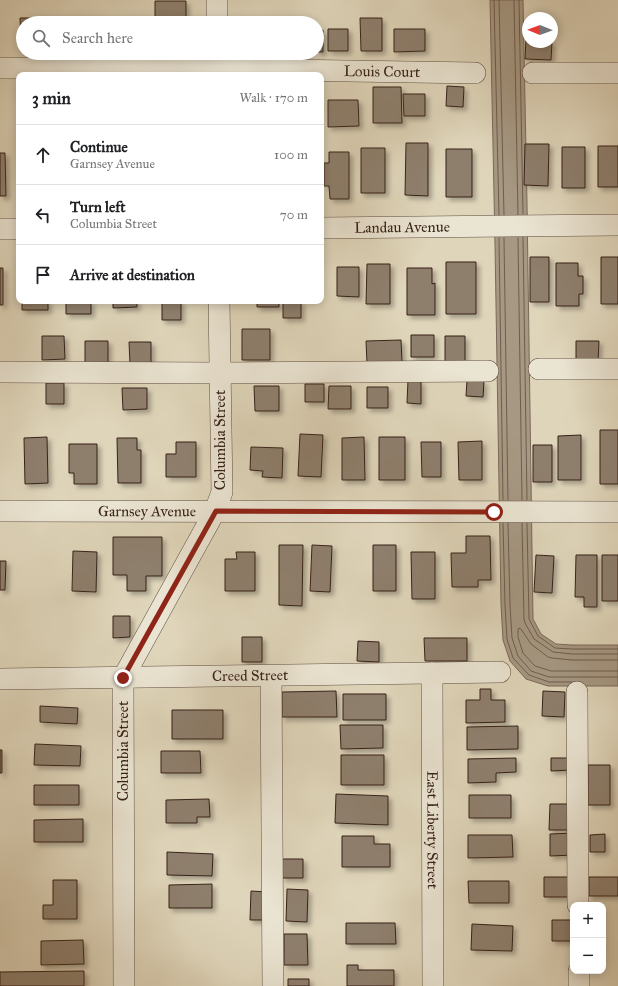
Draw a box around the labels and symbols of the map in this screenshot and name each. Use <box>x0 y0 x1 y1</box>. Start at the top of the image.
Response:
north arrow <box>522 12 558 48</box>
street label: Louis Court <box>344 62 421 81</box>
street label: Landau Avenue <box>354 218 450 237</box>
street label: Columbia Street <box>211 389 229 490</box>
street label: Garnsey Avenue <box>98 502 196 520</box>
route start <box>485 503 503 521</box>
street label: Creed Street <box>212 666 289 685</box>
route end <box>114 669 132 687</box>
street label: Columbia Street <box>114 700 132 801</box>
street label: East Liberty Street <box>423 771 442 890</box>

